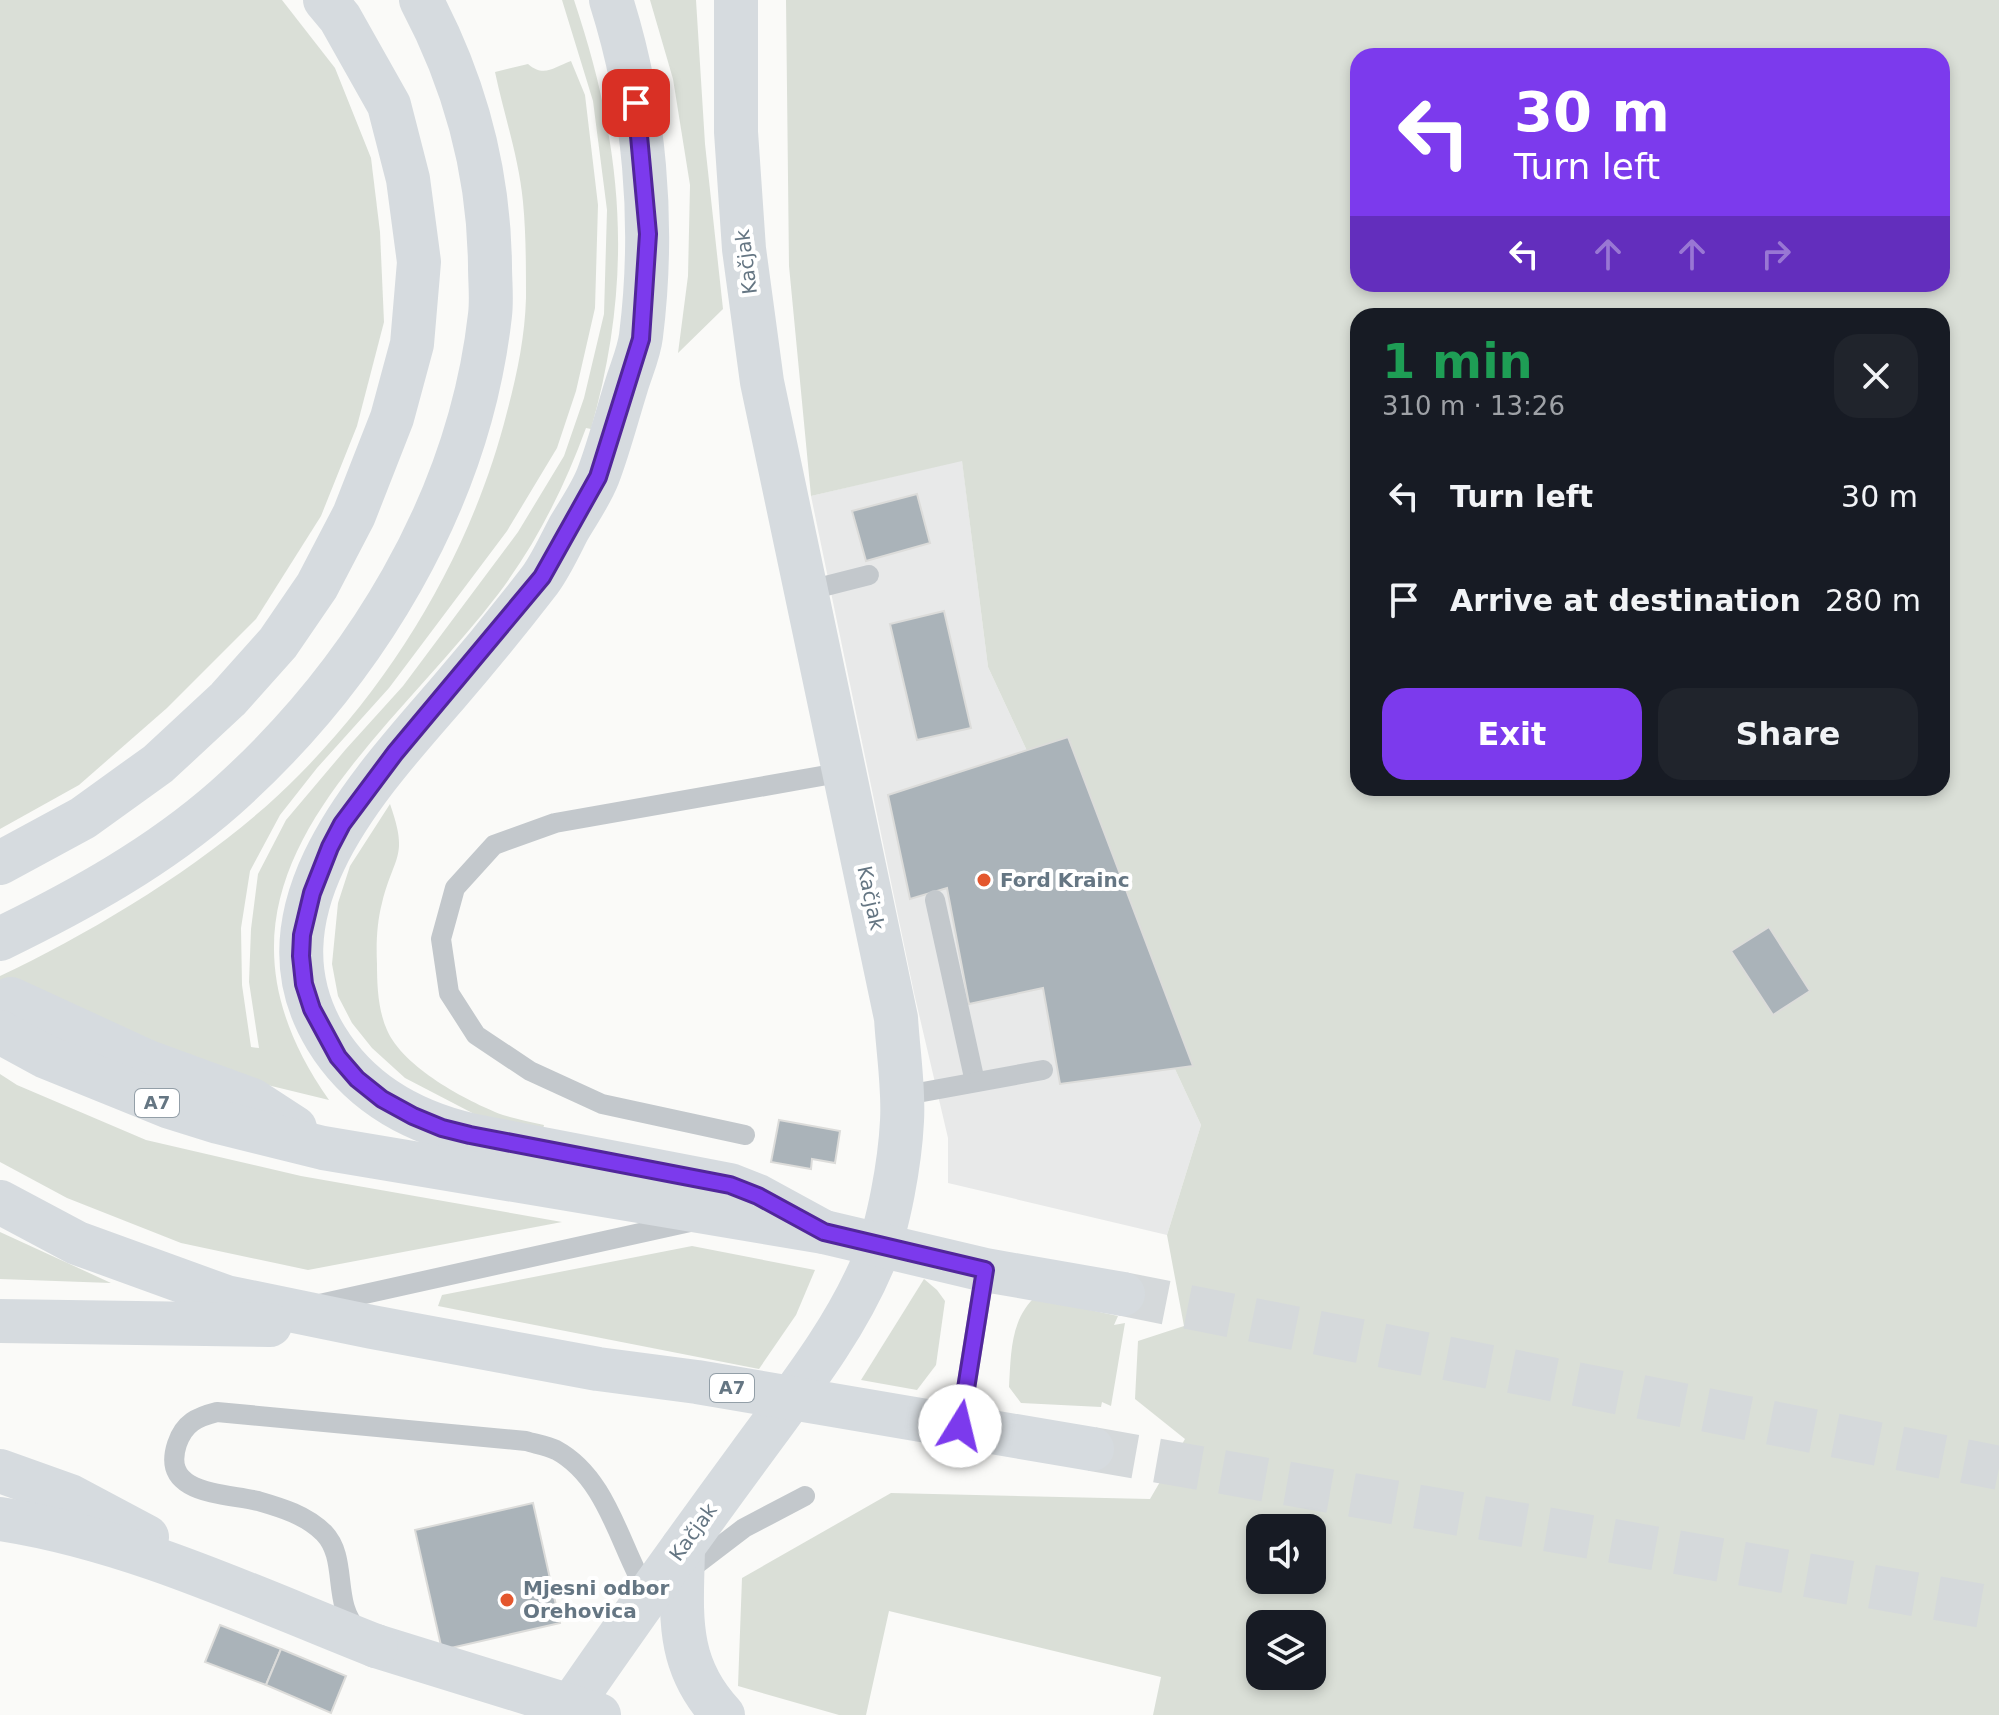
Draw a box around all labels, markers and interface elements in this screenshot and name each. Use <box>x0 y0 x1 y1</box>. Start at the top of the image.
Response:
pin <box>602 69 670 137</box>
text: 30 m <box>1514 79 1670 144</box>
icon: left <box>1382 80 1486 184</box>
icon: arrive <box>614 81 658 125</box>
text: Turn left <box>1514 146 1660 187</box>
street label: Kačjak <box>730 228 762 296</box>
icon: left <box>1502 232 1546 276</box>
icon: ahead <box>1586 232 1630 276</box>
icon: ahead <box>1670 232 1714 276</box>
icon: right <box>1754 232 1798 276</box>
text: 1 min <box>1382 333 1533 389</box>
button: close <box>1834 334 1918 418</box>
text: 310 m · 13:26 <box>1382 391 1565 421</box>
icon: left <box>1382 474 1426 518</box>
text: Turn left <box>1450 479 1593 514</box>
text: 30 m <box>1841 479 1918 514</box>
icon: arrive <box>1382 578 1426 622</box>
text: Arrive at destination <box>1450 583 1801 618</box>
text: 280 m <box>1825 583 1921 618</box>
button: Exit <box>1382 688 1642 780</box>
button: Share <box>1658 688 1918 780</box>
street label: Kačjak <box>852 864 890 933</box>
place label: Ford Krainc <box>1000 868 1130 892</box>
marker: Ford Krainc <box>975 871 993 889</box>
road number: A7 <box>135 1089 179 1117</box>
road number: A7 <box>710 1374 754 1402</box>
position arrow <box>918 1384 1002 1468</box>
street label: Kačjak <box>664 1498 722 1566</box>
map controls <box>1246 1514 1326 1690</box>
button: sound <box>1246 1514 1326 1594</box>
place label: Mjesni odbor Orehovica <box>523 1576 669 1623</box>
marker: Mjesni odbor Orehovica <box>498 1591 516 1609</box>
button: layers <box>1246 1610 1326 1690</box>

